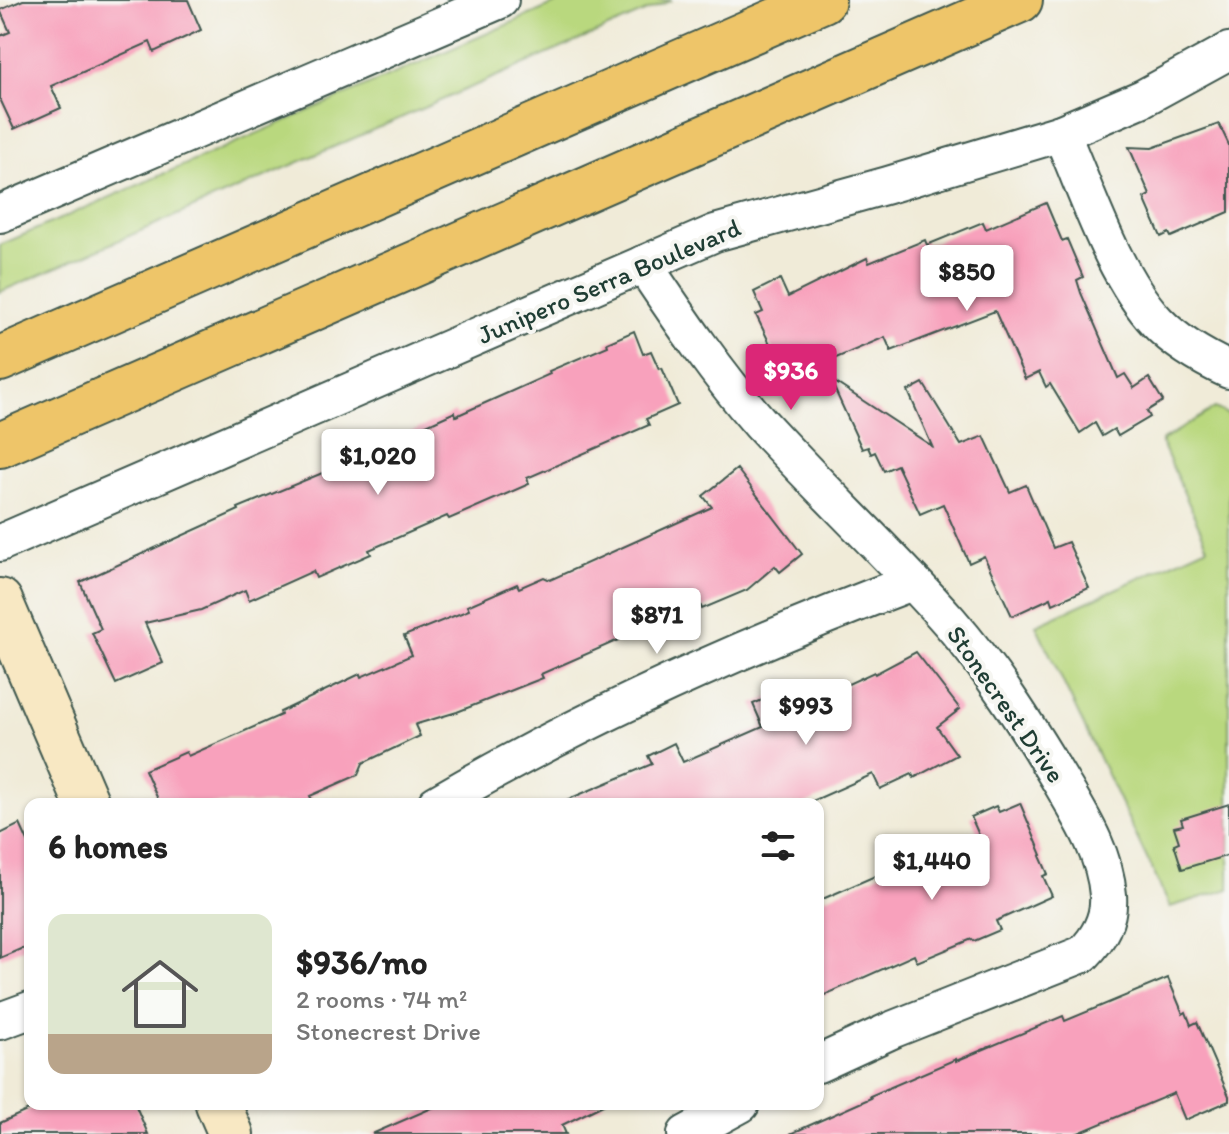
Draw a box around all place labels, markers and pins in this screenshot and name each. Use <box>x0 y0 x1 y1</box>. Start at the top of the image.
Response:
pin: $850 <box>920 245 1014 313</box>
pin: $936 <box>744 344 838 412</box>
pin: $1,020 <box>313 429 443 497</box>
pin: $871 <box>610 588 704 656</box>
pin: $993 <box>759 679 853 747</box>
pin: $1,440 <box>867 834 997 902</box>

